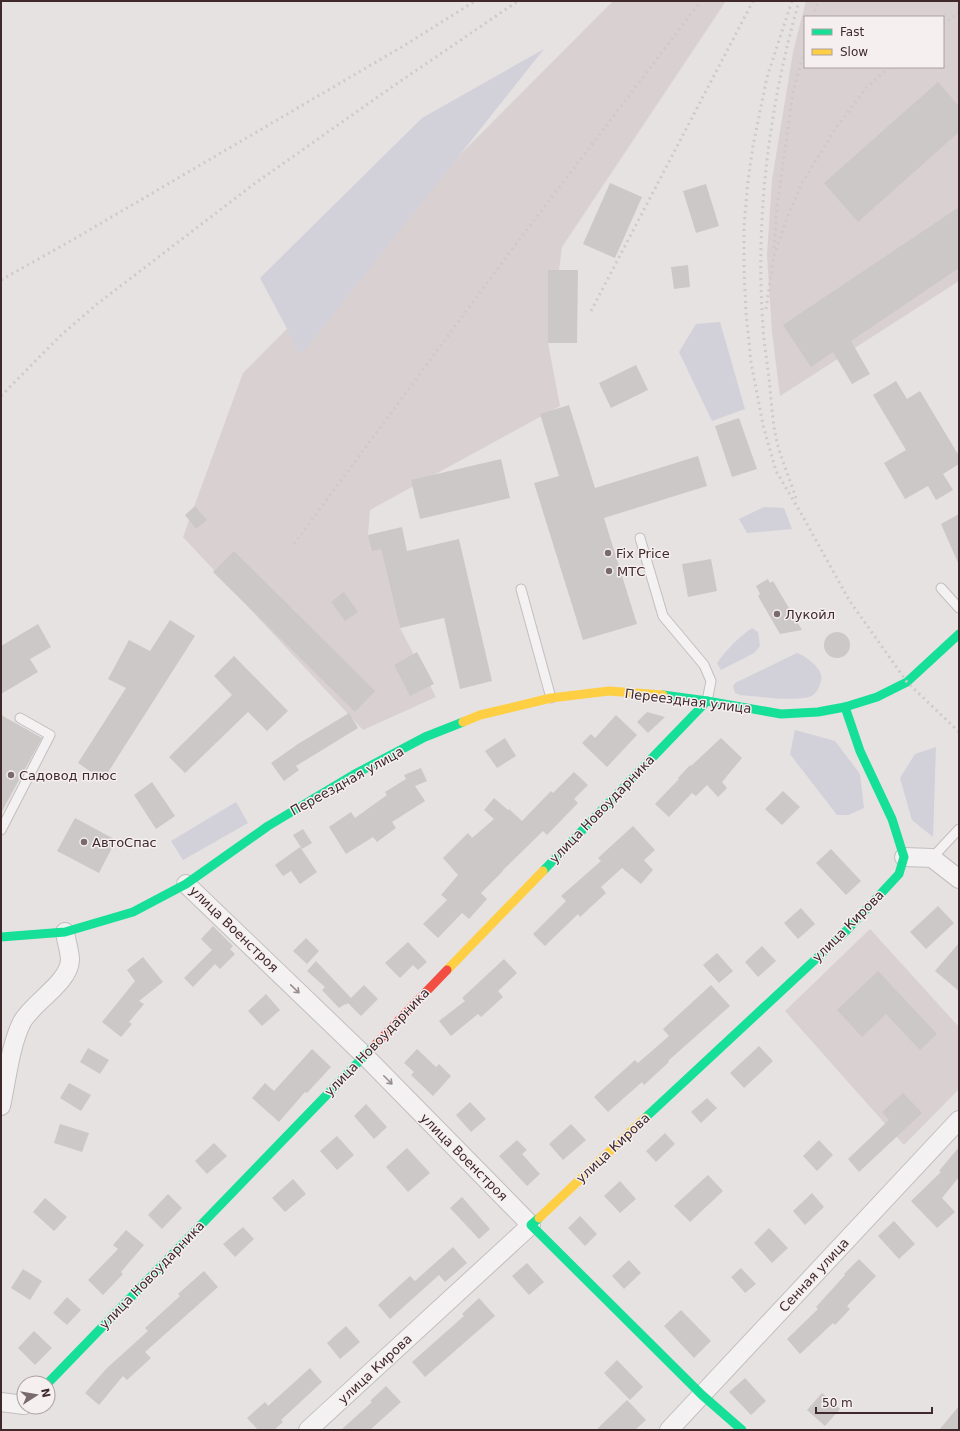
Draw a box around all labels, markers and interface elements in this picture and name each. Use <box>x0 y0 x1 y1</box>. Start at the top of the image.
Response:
legend <box>804 16 944 68</box>
text: Fast <box>840 25 864 39</box>
text: Slow <box>840 45 868 59</box>
place label: Fix Price <box>616 546 670 561</box>
marker: Fix Price <box>603 548 613 558</box>
place label: МТС <box>617 564 645 579</box>
marker: МТС <box>604 566 614 576</box>
place label: Лукойл <box>785 607 835 622</box>
marker: Лукойл <box>772 609 782 619</box>
street label: Переездная улица <box>624 686 752 716</box>
street label: Переездная улица <box>288 744 406 818</box>
street label: улица Новоударника <box>546 752 658 866</box>
place label: Садовод плюс <box>19 768 117 783</box>
marker: Садовод плюс <box>6 770 16 780</box>
place label: АвтоСпас <box>92 835 157 850</box>
marker: АвтоСпас <box>79 837 89 847</box>
street label: улица Военстроя <box>187 883 281 975</box>
street label: улица Кирова <box>809 887 887 965</box>
one-way arrow <box>290 984 300 993</box>
street label: улица Новоударника <box>321 985 433 1099</box>
one-way arrow <box>383 1075 393 1085</box>
street label: улица Военстроя <box>417 1110 511 1204</box>
street label: улица Кирова <box>573 1110 653 1186</box>
street label: улица Новоударника <box>96 1218 208 1332</box>
street label: Сенная улица <box>776 1235 852 1315</box>
street label: улица Кирова <box>335 1331 415 1407</box>
north arrow <box>16 1375 56 1415</box>
text: N <box>38 1387 53 1399</box>
scale bar <box>816 1389 932 1415</box>
text: 50 m <box>822 1396 853 1410</box>

